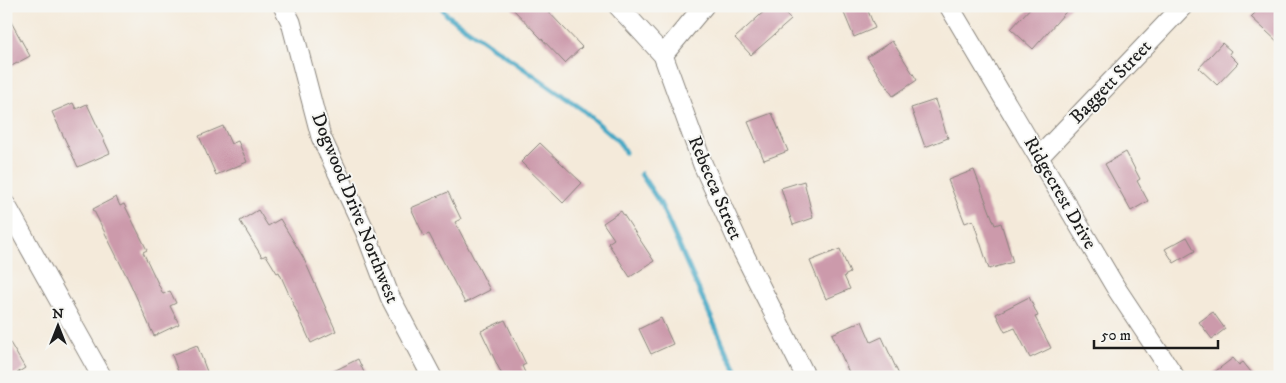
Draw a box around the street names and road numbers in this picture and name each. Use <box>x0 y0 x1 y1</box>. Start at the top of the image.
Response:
street label: Baggett Street <box>1065 35 1157 129</box>
street label: Dogwood Drive Northwest <box>306 109 404 307</box>
street label: Rebecca Street <box>683 133 747 243</box>
street label: Ridgecrest Drive <box>1019 133 1102 253</box>

